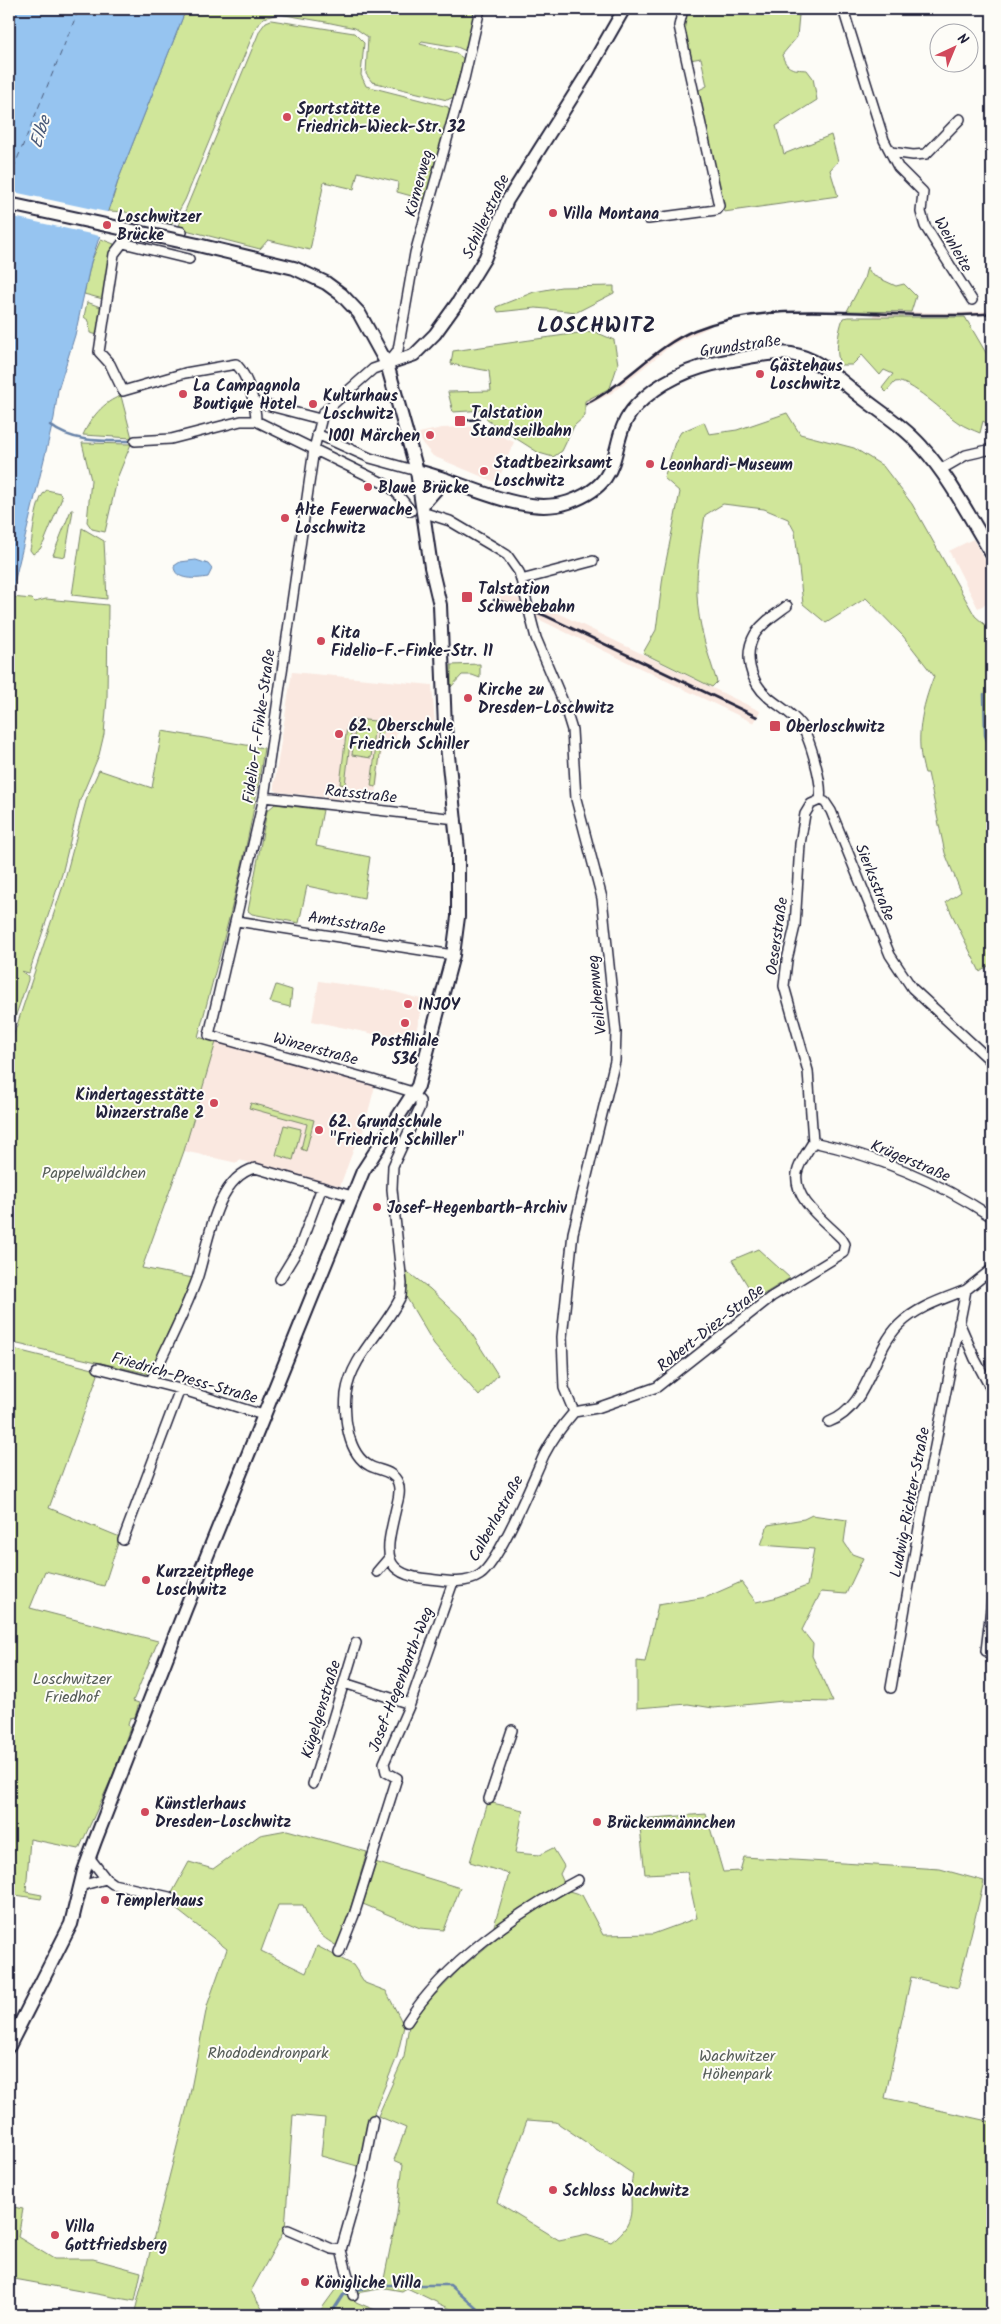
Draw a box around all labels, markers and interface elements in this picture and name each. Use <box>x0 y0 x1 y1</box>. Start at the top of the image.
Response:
north arrow <box>928 22 978 72</box>
text: N <box>952 28 973 50</box>
place label: Sportstätte Friedrich-Wieck-Str. 32 <box>297 97 466 140</box>
water label: Elbe <box>23 111 61 152</box>
marker: Sportstätte Friedrich-Wieck-Str. 32 <box>281 111 293 123</box>
street label: Körnerweg <box>399 147 440 220</box>
street label: Schillerstraße <box>456 170 517 263</box>
place label: Villa Montana <box>563 202 659 227</box>
place label: Loschwitzer Brücke <box>117 205 203 248</box>
marker: Villa Montana <box>547 207 559 219</box>
street label: Weinleite <box>927 212 979 277</box>
marker: Loschwitzer Brücke <box>101 219 113 231</box>
district label: LOSCHWITZ <box>537 310 657 343</box>
street label: Grundstraße <box>698 328 782 365</box>
place label: Gästehaus Loschwitz <box>770 354 843 397</box>
marker: Gästehaus Loschwitz <box>754 368 766 380</box>
place label: La Campagnola Boutique Hotel <box>193 374 300 417</box>
place label: Kulturhaus Loschwitz <box>323 384 398 427</box>
marker: La Campagnola Boutique Hotel <box>177 388 189 400</box>
marker: Kulturhaus Loschwitz <box>307 398 319 410</box>
place label: Talstation Standseilbahn <box>471 401 572 444</box>
marker: Talstation Standseilbahn <box>453 414 467 428</box>
place label: 1001 Märchen <box>328 424 420 449</box>
marker: 1001 Märchen <box>424 429 436 441</box>
place label: Stadtbezirksamt Loschwitz <box>494 451 613 494</box>
place label: Leonhardi-Museum <box>660 453 793 478</box>
marker: Leonhardi-Museum <box>644 458 656 470</box>
marker: Stadtbezirksamt Loschwitz <box>478 465 490 477</box>
place label: Blaue Brücke <box>378 476 469 501</box>
marker: Blaue Brücke <box>362 481 374 493</box>
place label: Alte Feuerwache Loschwitz <box>295 498 413 541</box>
marker: Alte Feuerwache Loschwitz <box>279 512 291 524</box>
place label: Talstation Schwebebahn <box>478 577 575 620</box>
marker: Talstation Schwebebahn <box>460 590 474 604</box>
place label: Kita Fidelio-F.-Finke-Str. 11 <box>331 621 493 664</box>
marker: Kita Fidelio-F.-Finke-Str. 11 <box>315 635 327 647</box>
street label: Fidelio-F.-Finke-Straße <box>236 647 283 805</box>
place label: Kirche zu Dresden-Loschwitz <box>478 678 615 721</box>
marker: Kirche zu Dresden-Loschwitz <box>462 692 474 704</box>
place label: 62. Oberschule Friedrich Schiller <box>349 714 470 757</box>
place label: Oberloschwitz <box>786 715 885 740</box>
marker: Oberloschwitz <box>768 719 782 733</box>
marker: 62. Oberschule Friedrich Schiller <box>333 728 345 740</box>
street label: Ratsstraße <box>324 778 398 811</box>
street label: Sierksstraße <box>848 840 901 925</box>
street label: Oeserstraße <box>760 896 795 977</box>
street label: Amtsstraße <box>306 905 387 942</box>
street label: Veilchenweg <box>581 954 614 1036</box>
place label: INJOY <box>418 993 461 1018</box>
marker: INJOY <box>402 998 414 1010</box>
marker: Postfiliale 536 <box>399 1017 411 1029</box>
street label: Winzerstraße <box>270 1026 361 1073</box>
place label: Postfiliale 536 <box>371 1029 439 1072</box>
place label: Kindertagesstätte Winzerstraße 2 <box>76 1083 204 1126</box>
marker: Kindertagesstätte Winzerstraße 2 <box>208 1097 220 1109</box>
place label: 62. Grundschule "Friedrich Schiller" <box>329 1110 465 1153</box>
marker: 62. Grundschule "Friedrich Schiller" <box>313 1124 325 1136</box>
street label: Krügerstraße <box>866 1133 954 1189</box>
park label: Pappelwäldchen <box>42 1161 146 1186</box>
place label: Josef-Hegenbarth-Archiv <box>387 1196 568 1221</box>
marker: Josef-Hegenbarth-Archiv <box>371 1201 383 1213</box>
street label: Robert-Diez-Straße <box>652 1278 770 1378</box>
street label: Friedrich-Press-Straße <box>109 1346 261 1411</box>
street label: Ludwig-Richter-Straße <box>884 1425 937 1580</box>
street label: Calberlastraße <box>462 1471 530 1567</box>
place label: Kurzzeitpflege Loschwitz <box>156 1560 254 1603</box>
marker: Kurzzeitpflege Loschwitz <box>140 1574 152 1586</box>
street label: Josef-Hegenbarth-Weg <box>362 1603 441 1756</box>
street label: Kügelgenstraße <box>295 1657 348 1762</box>
park label: Loschwitzer Friedhof <box>33 1667 113 1710</box>
place label: Künstlerhaus Dresden-Loschwitz <box>155 1792 292 1835</box>
marker: Künstlerhaus Dresden-Loschwitz <box>139 1806 151 1818</box>
place label: Brückenmännchen <box>607 1811 736 1836</box>
marker: Brückenmännchen <box>591 1816 603 1828</box>
place label: Templerhaus <box>115 1889 204 1914</box>
marker: Templerhaus <box>99 1894 111 1906</box>
park label: Rhododendronpark <box>207 2041 329 2066</box>
park label: Wachwitzer Höhenpark <box>699 2044 777 2087</box>
place label: Schloss Wachwitz <box>563 2179 690 2204</box>
marker: Schloss Wachwitz <box>547 2184 559 2196</box>
place label: Villa Gottfriedsberg <box>65 2215 167 2258</box>
marker: Villa Gottfriedsberg <box>49 2229 61 2241</box>
place label: Königliche Villa <box>315 2271 421 2296</box>
marker: Königliche Villa <box>299 2276 311 2288</box>

